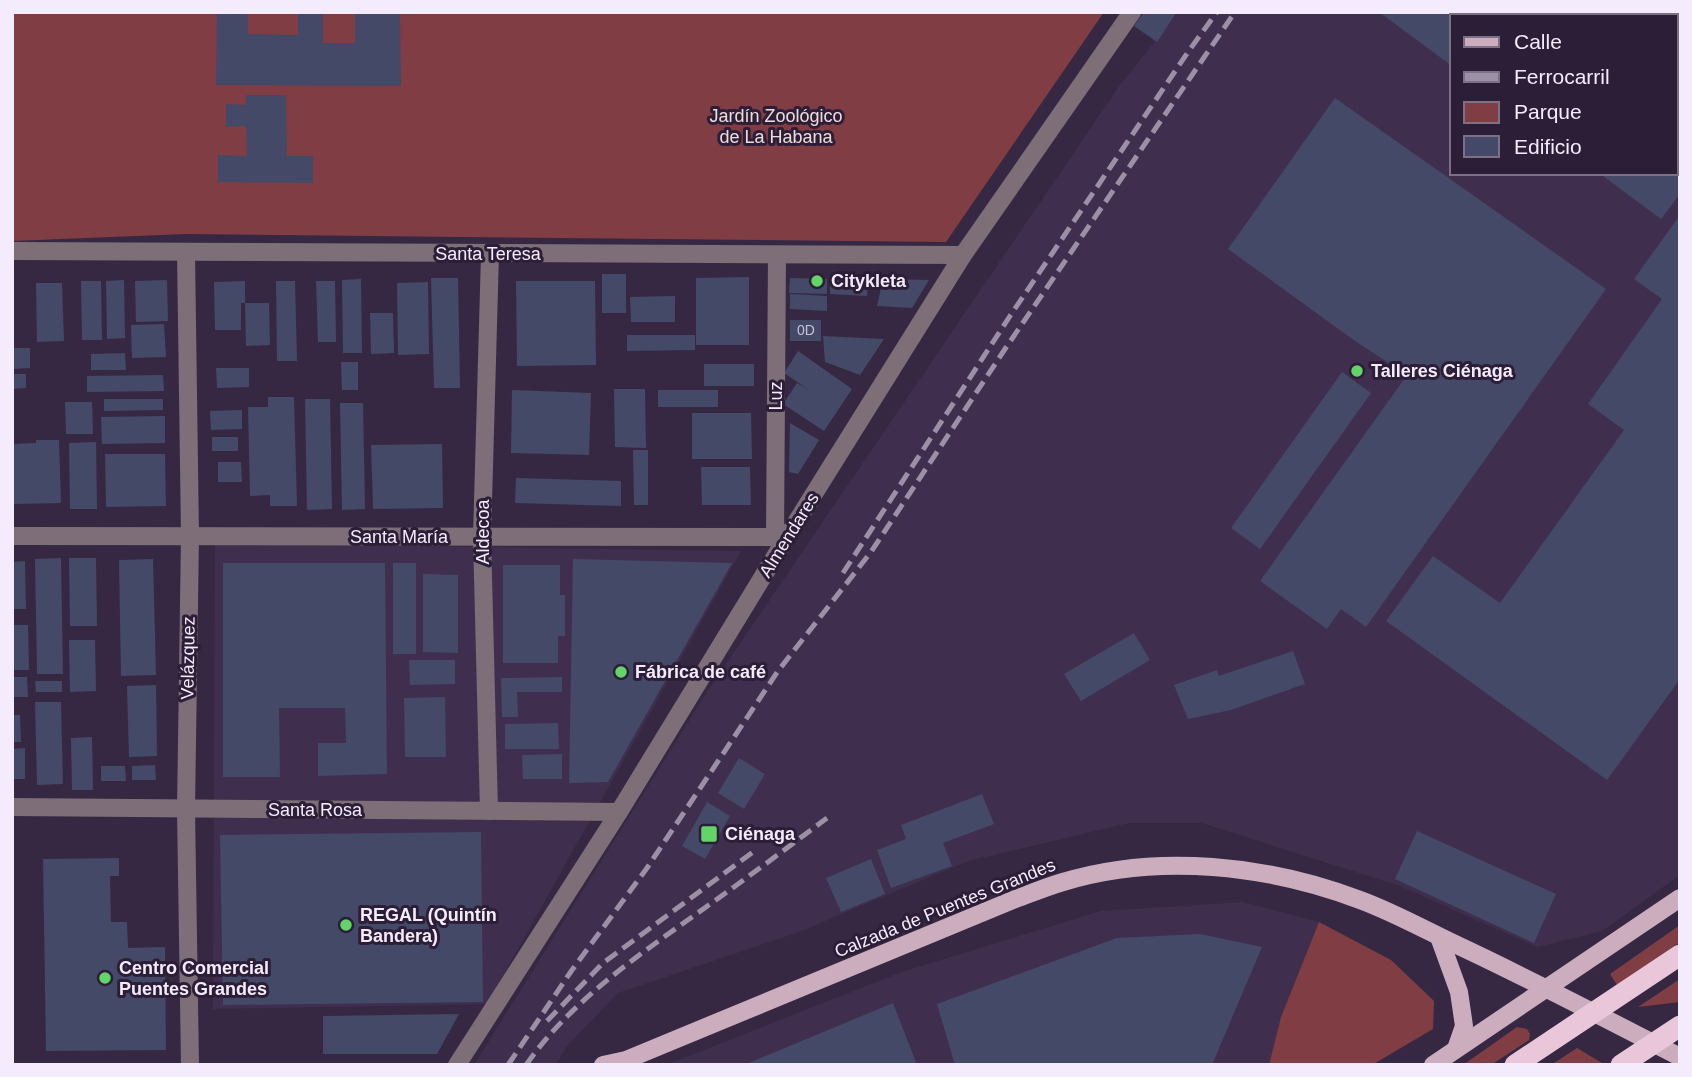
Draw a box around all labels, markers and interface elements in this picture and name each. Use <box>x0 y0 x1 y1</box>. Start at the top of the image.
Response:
legend <box>1450 14 1678 175</box>
text: Calle <box>1514 30 1562 53</box>
text: Ferrocarril <box>1514 65 1610 88</box>
text: Parque <box>1514 100 1582 123</box>
park label: Jardín Zoológico de La Habana <box>709 106 843 147</box>
text: Edificio <box>1514 135 1582 158</box>
street label: Santa Teresa <box>435 244 542 264</box>
place label: Citykleta <box>831 271 907 291</box>
marker: Citykleta <box>809 273 825 289</box>
house number: 0D <box>797 322 815 338</box>
place label: Talleres Ciénaga <box>1371 361 1514 381</box>
marker: Talleres Ciénaga <box>1349 363 1365 379</box>
street label: Luz <box>766 381 786 411</box>
street label: Almendares <box>755 489 823 581</box>
street label: Aldecoa <box>473 498 493 565</box>
street label: Santa María <box>350 527 449 547</box>
street label: Velázquez <box>177 616 199 700</box>
place label: Fábrica de café <box>635 662 766 682</box>
marker: Fábrica de café <box>613 664 629 680</box>
street label: Santa Rosa <box>268 800 363 820</box>
marker: Ciénaga <box>699 824 719 844</box>
place label: Ciénaga <box>725 824 796 844</box>
street label: Calzada de Puentes Grandes <box>832 854 1058 962</box>
place label: REGAL (Quintín Bandera) <box>360 905 497 946</box>
marker: REGAL (Quintín Bandera) <box>338 917 354 933</box>
place label: Centro Comercial Puentes Grandes <box>119 958 269 999</box>
marker: Centro Comercial Puentes Grandes <box>97 970 113 986</box>

